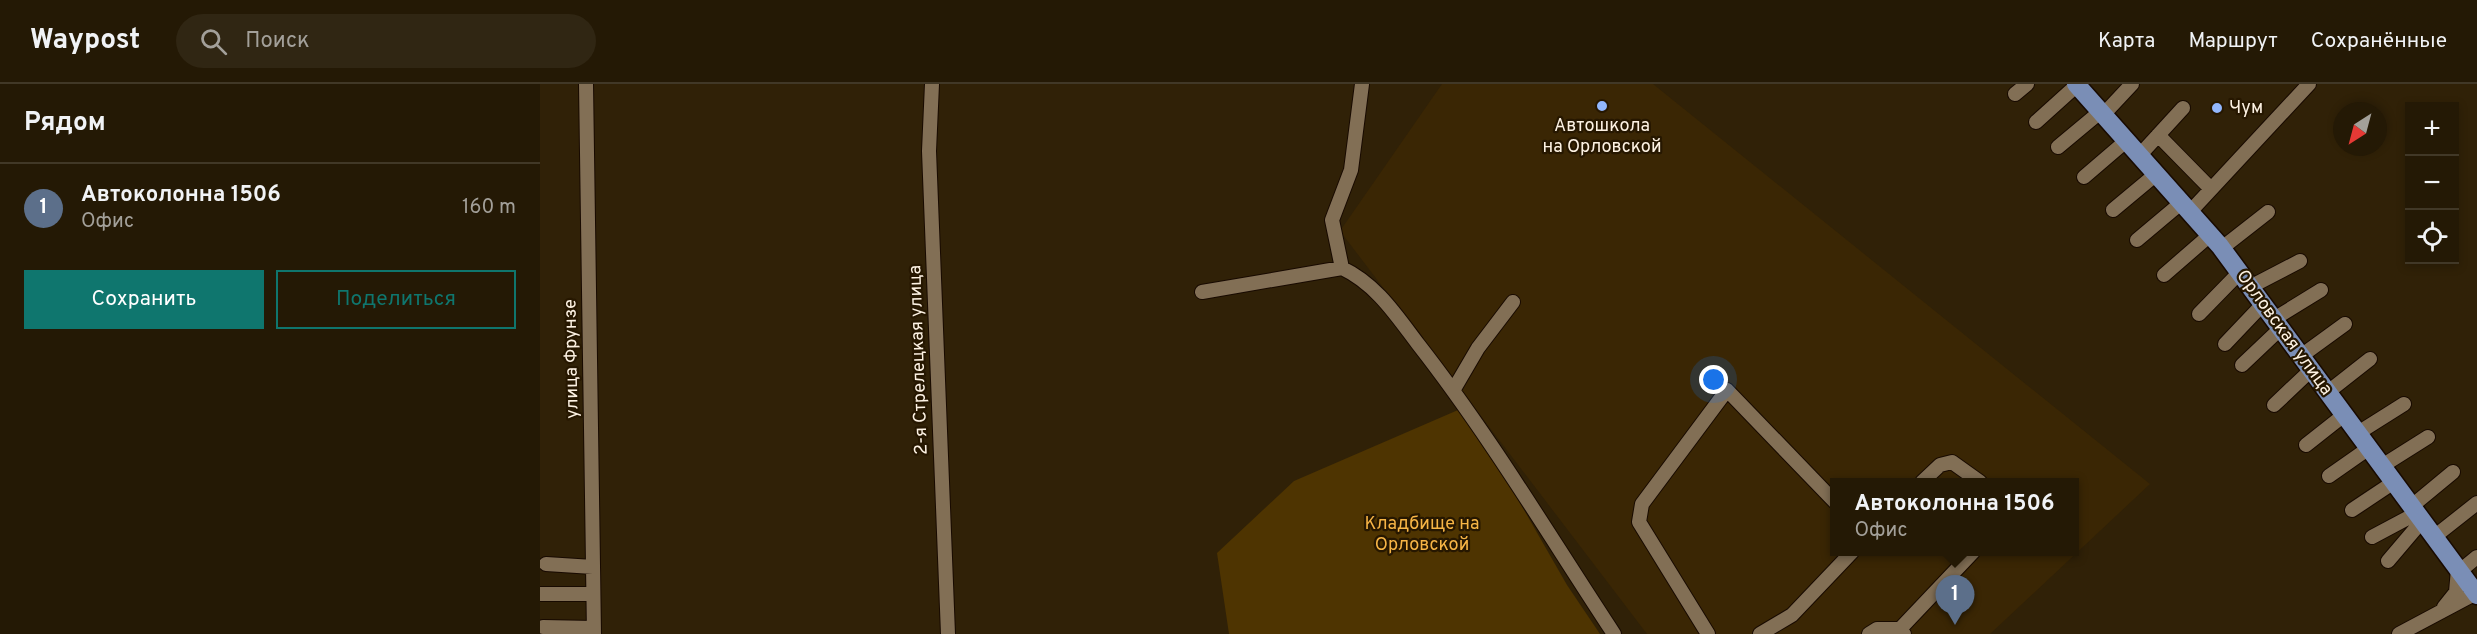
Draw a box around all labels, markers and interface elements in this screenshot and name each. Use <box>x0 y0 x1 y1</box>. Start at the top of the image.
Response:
search box <box>176 14 596 68</box>
text: Waypost <box>30 23 140 59</box>
icon: search <box>197 25 230 58</box>
text: Поиск <box>245 28 310 55</box>
text: Карта <box>2098 28 2155 55</box>
text: Маршрут <box>2188 28 2278 55</box>
text: Сохранённые <box>2311 28 2447 55</box>
place label: Чум <box>2229 97 2263 120</box>
marker: Автошкола на Орловской <box>1595 99 1609 113</box>
marker: Чум <box>2210 101 2224 115</box>
north arrow <box>2333 102 2387 156</box>
map controls <box>2405 102 2459 264</box>
button: + <box>2405 102 2459 156</box>
text: Рядом <box>24 107 106 140</box>
place label: Автошкола на Орловской <box>1542 115 1662 159</box>
button: − <box>2405 156 2459 210</box>
text: Автоколонна 1506 <box>81 182 281 209</box>
text: 1 <box>40 195 48 221</box>
text: 160 m <box>462 195 516 221</box>
text: Офис <box>81 209 134 235</box>
button: locate <box>2405 210 2459 264</box>
street label: 2-я Стрелецкая улица <box>904 265 934 455</box>
street label: Орловская улица <box>2231 266 2337 400</box>
button: Сохранить <box>24 270 264 329</box>
button: Поделиться <box>276 270 516 329</box>
street label: улица Фрунзе <box>559 299 585 419</box>
your location <box>1699 365 1728 394</box>
popup <box>1830 478 2079 556</box>
text: Автоколонна 1506 <box>1855 491 2054 518</box>
park label: Кладбище на Орловской <box>1365 513 1479 557</box>
text: Офис <box>1855 518 1907 544</box>
pin: 1 <box>1936 576 1974 625</box>

